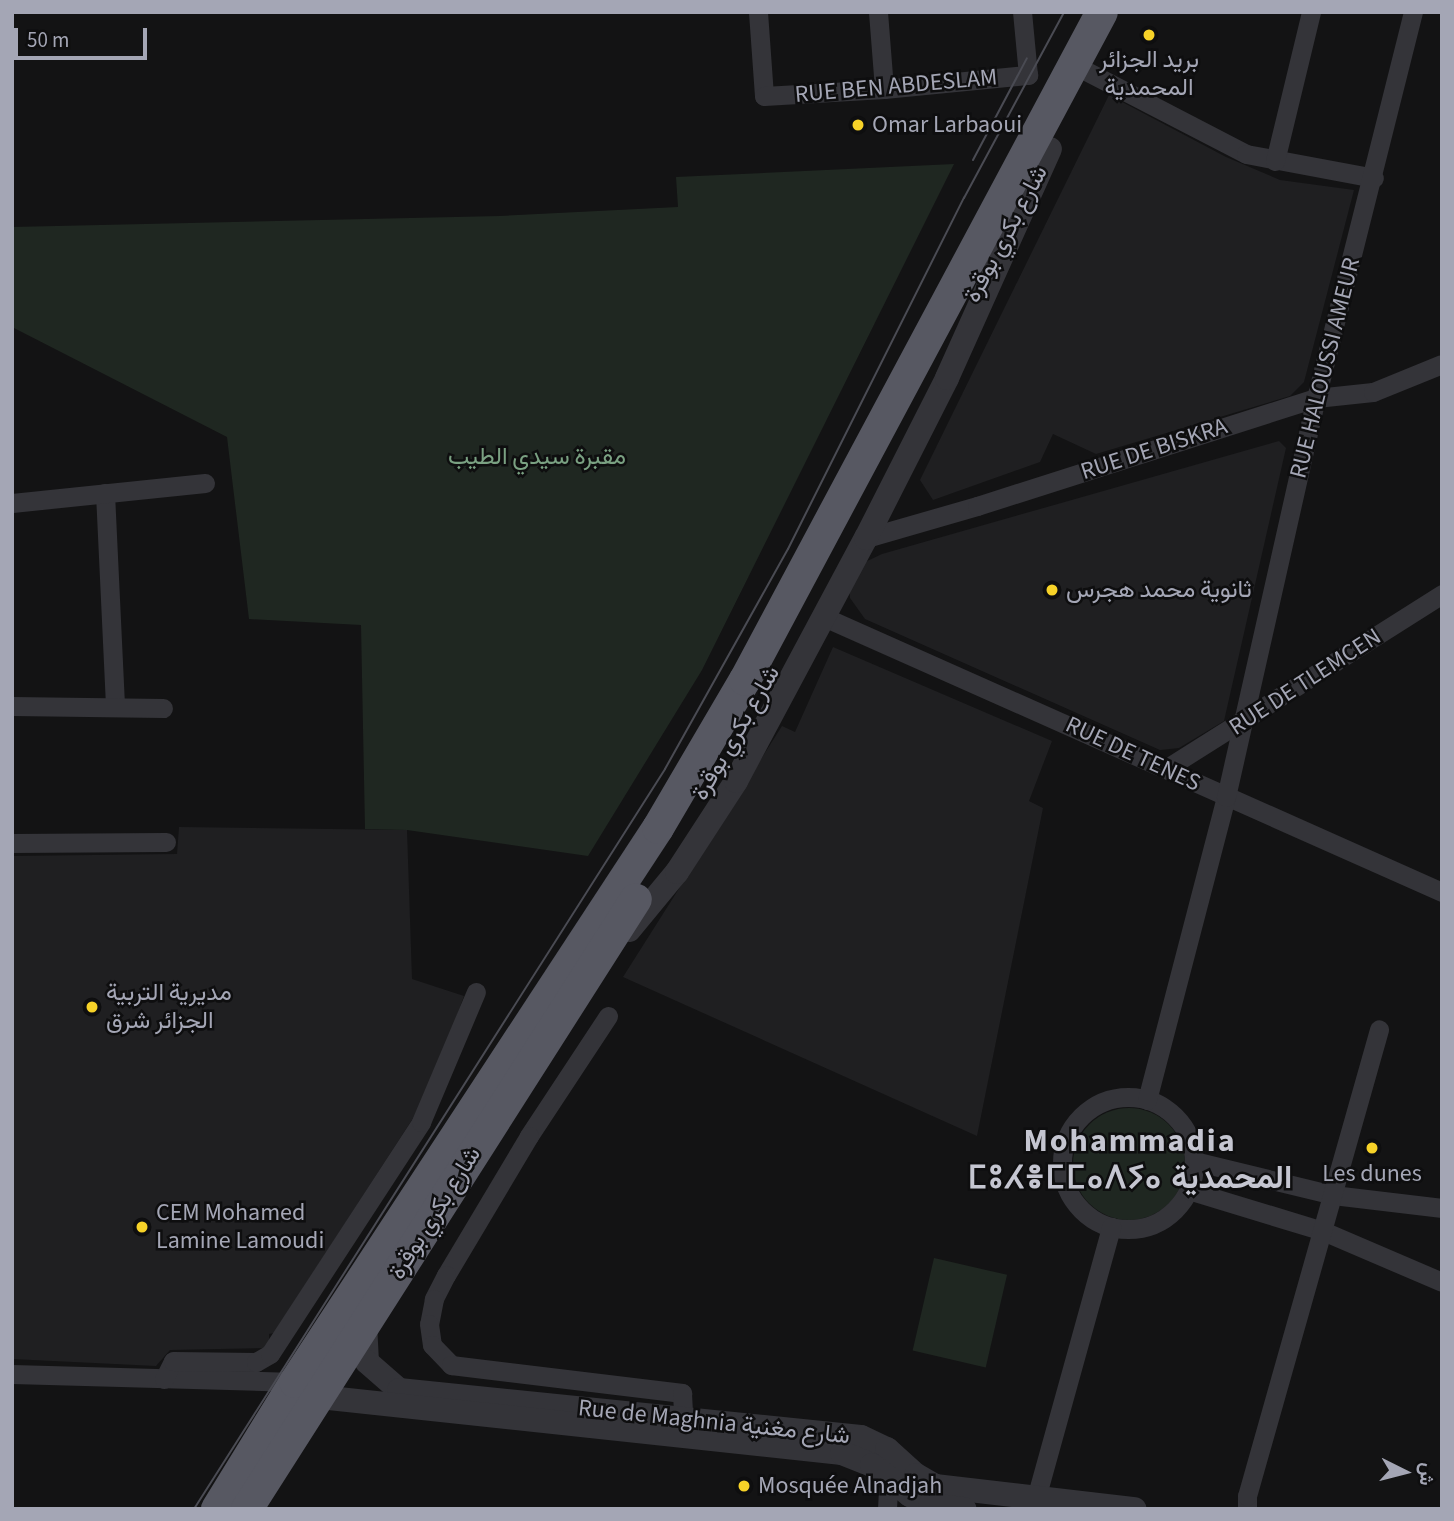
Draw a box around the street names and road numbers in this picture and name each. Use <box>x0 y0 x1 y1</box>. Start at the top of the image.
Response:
street label: RUE BEN ABDESLAM <box>794 63 998 109</box>
street label: شارع بكري بوقرة <box>958 161 1054 307</box>
street label: RUE HALOUSSI AMEUR <box>1284 255 1366 481</box>
street label: RUE DE BISKRA <box>1077 412 1231 486</box>
street label: RUE DE TLEMCEN <box>1224 622 1386 742</box>
street label: شارع بكري بوقرة <box>686 661 786 805</box>
street label: RUE DE TENES <box>1061 710 1205 798</box>
street label: شارع بكري بوقرة <box>383 1141 487 1285</box>
street label: Rue de Maghnia شارع مغنية <box>577 1393 851 1451</box>

